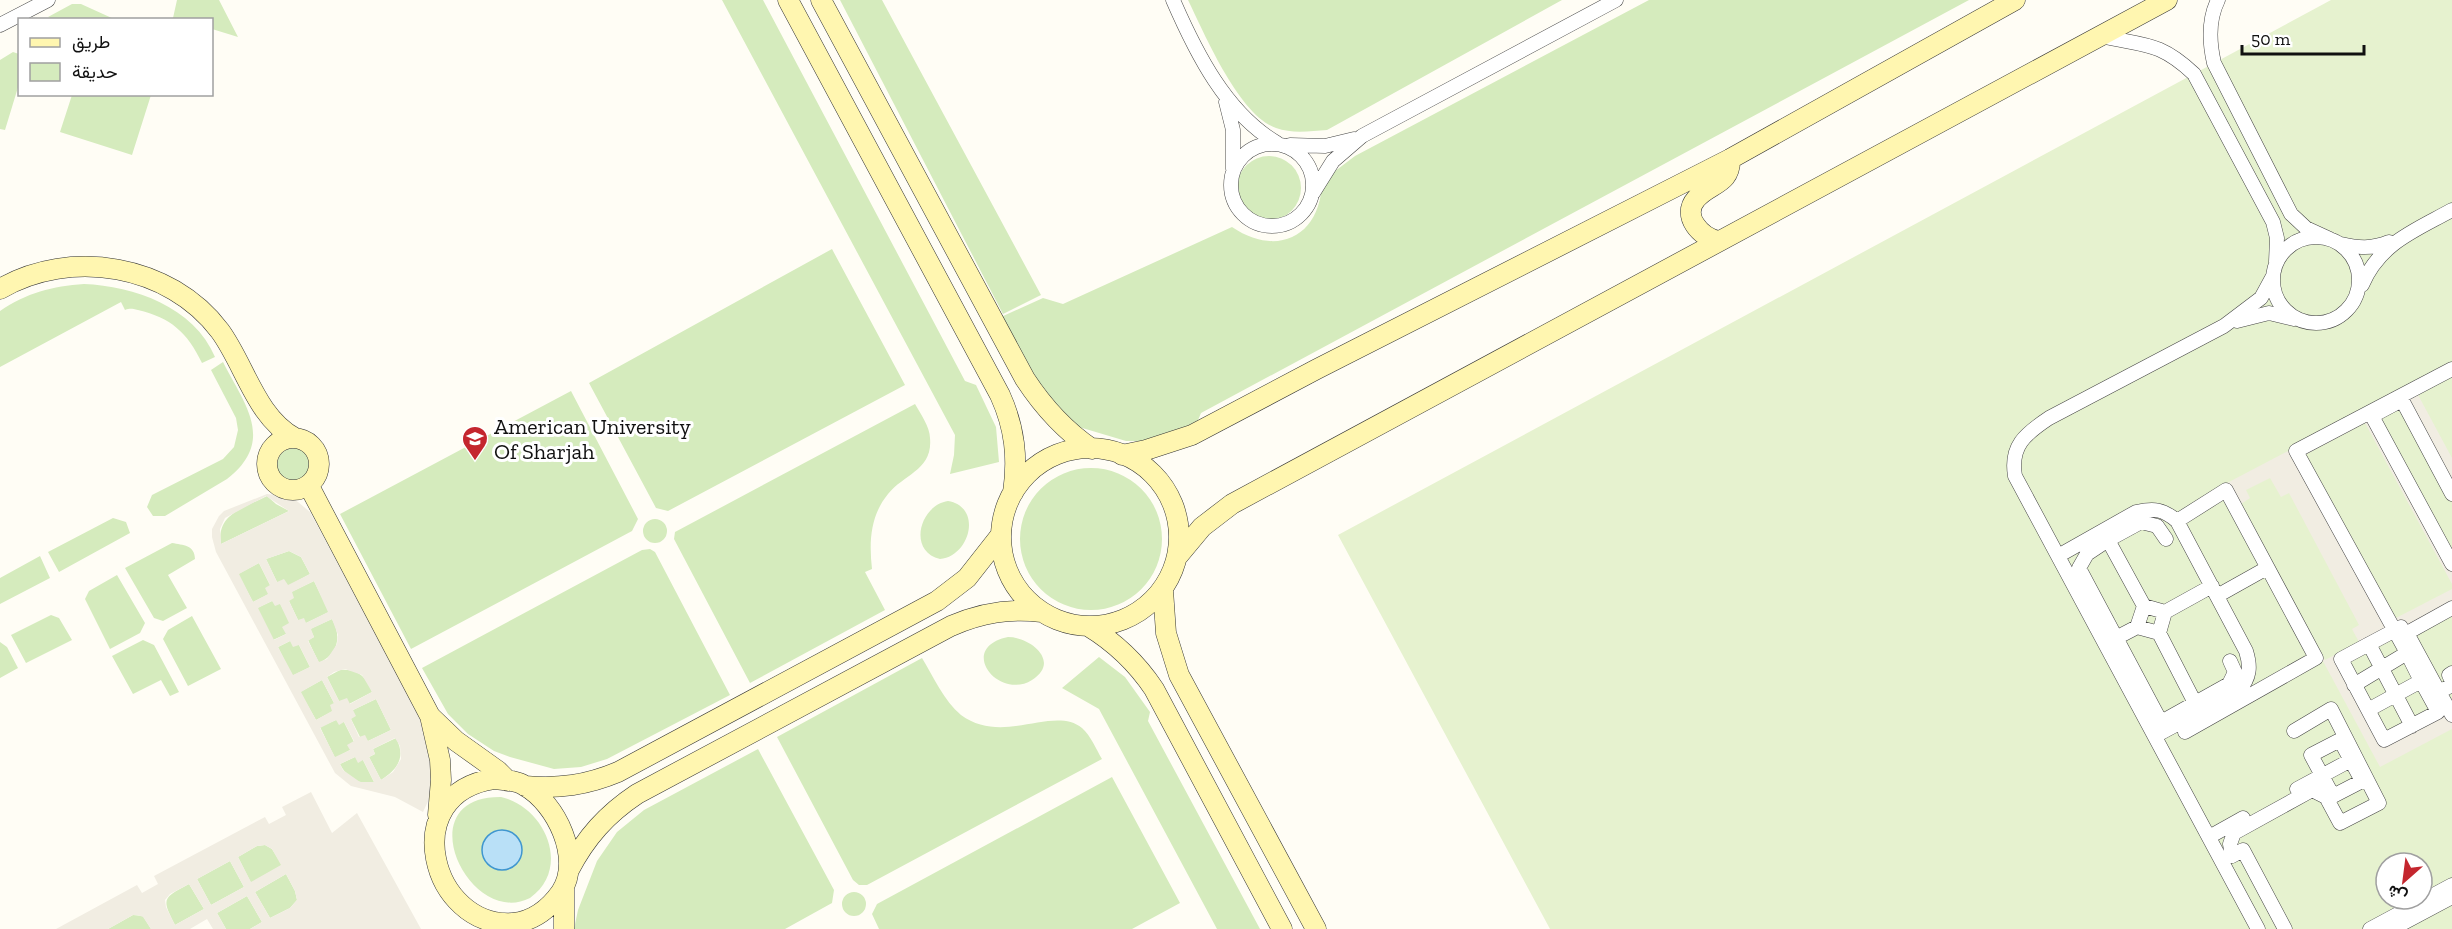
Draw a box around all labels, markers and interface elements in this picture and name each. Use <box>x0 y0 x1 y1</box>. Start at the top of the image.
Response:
legend <box>18 18 213 96</box>
scale bar <box>2242 18 2364 56</box>
text: 50 m <box>2251 28 2291 50</box>
text: طريق <box>72 31 110 53</box>
text: حديقة <box>72 61 118 83</box>
place label: American University Of Sharjah <box>494 413 691 465</box>
school or university icon: American University Of Sharjah <box>460 424 490 462</box>
north arrow <box>2374 851 2434 911</box>
text: ش <box>2384 881 2410 907</box>

